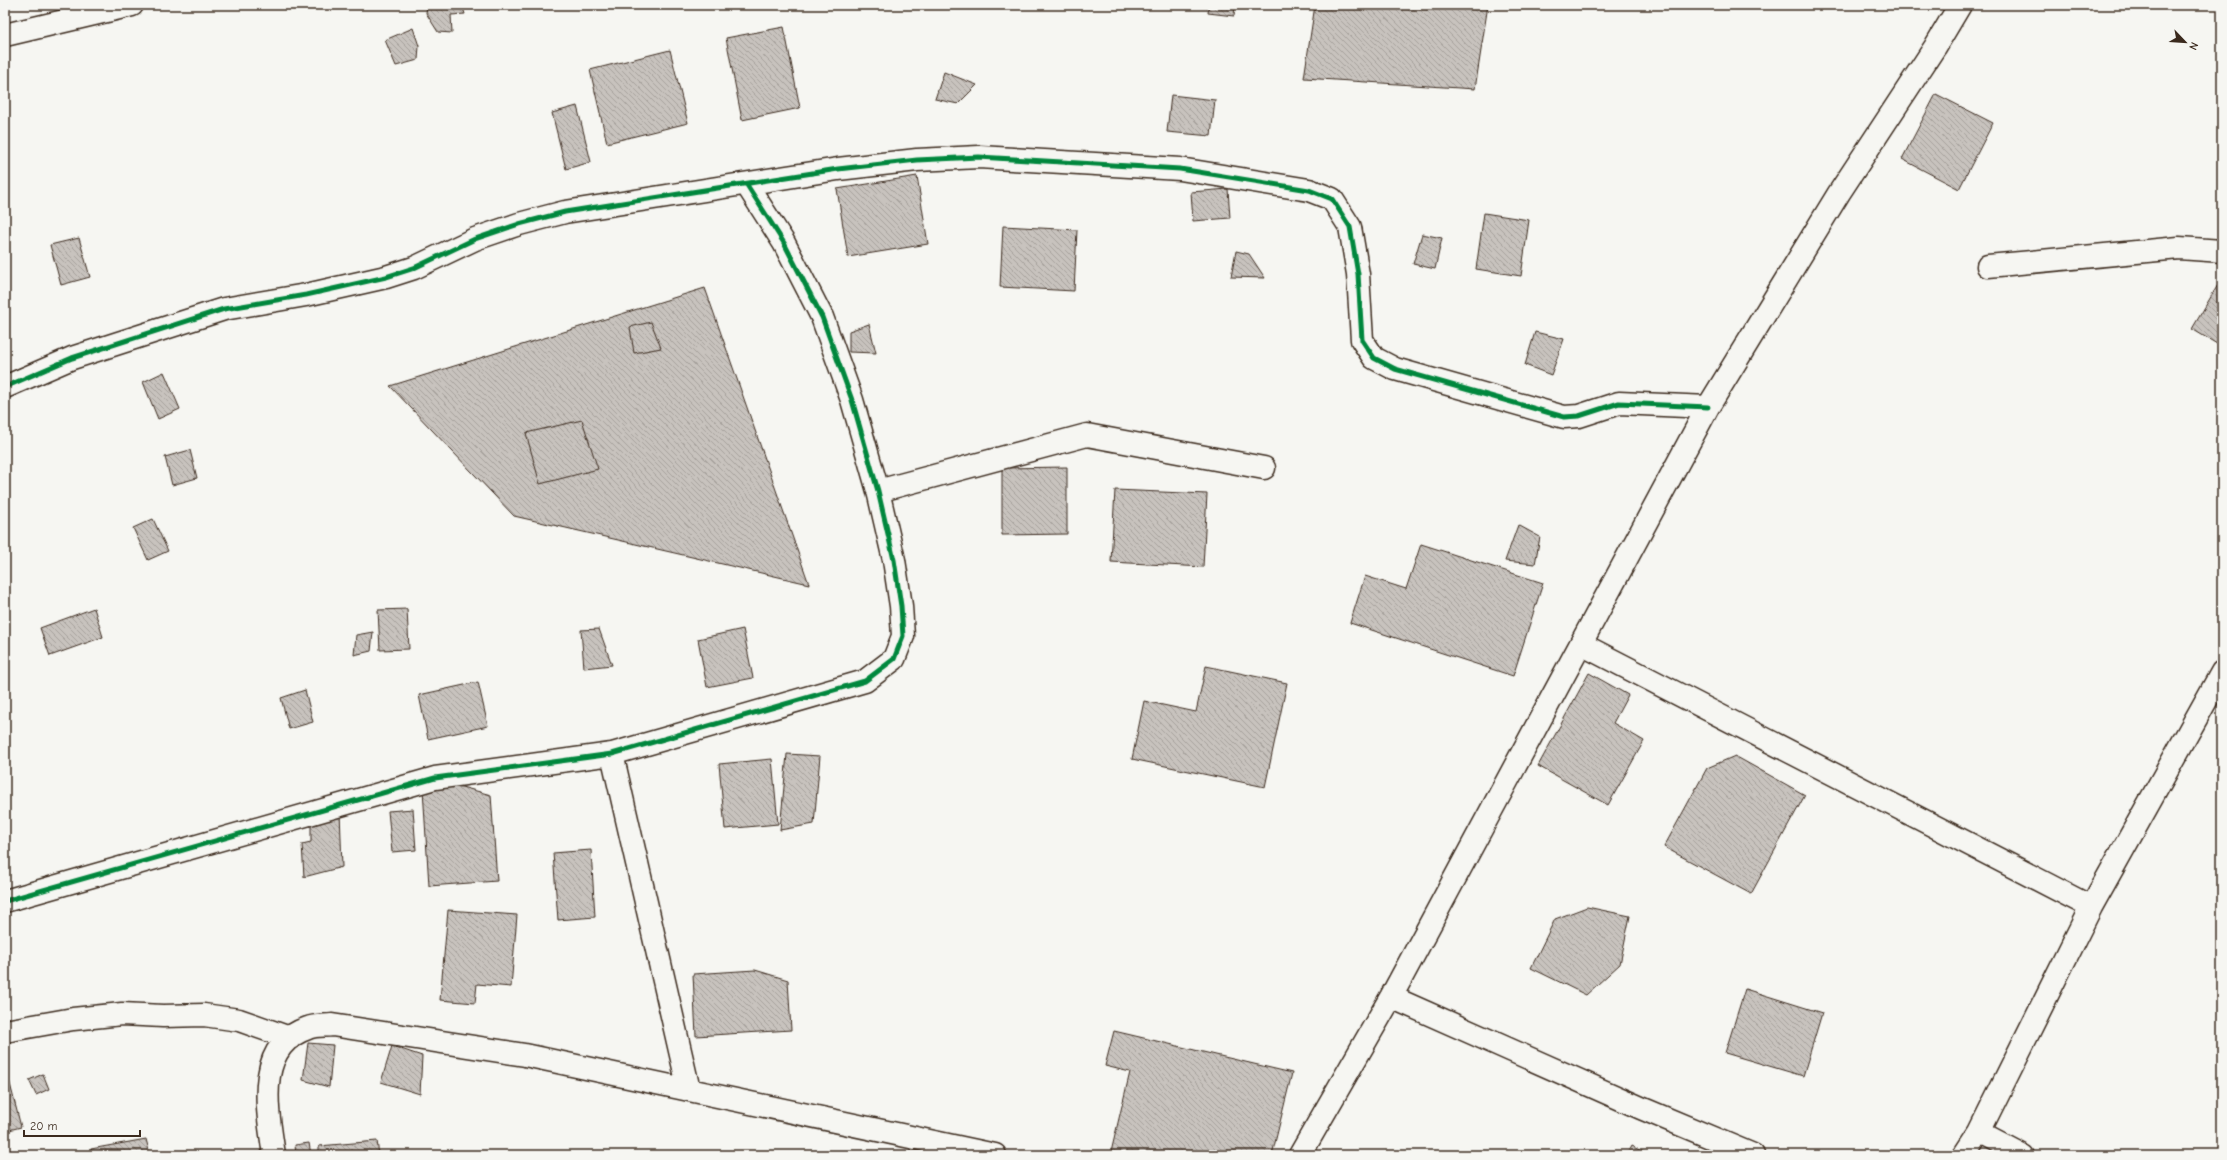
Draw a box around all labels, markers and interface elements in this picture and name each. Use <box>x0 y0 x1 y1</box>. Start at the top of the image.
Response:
north arrow <box>2165 22 2205 62</box>
text: N <box>2186 40 2201 52</box>
scale bar <box>24 1112 140 1138</box>
text: 20 m <box>30 1119 58 1133</box>

